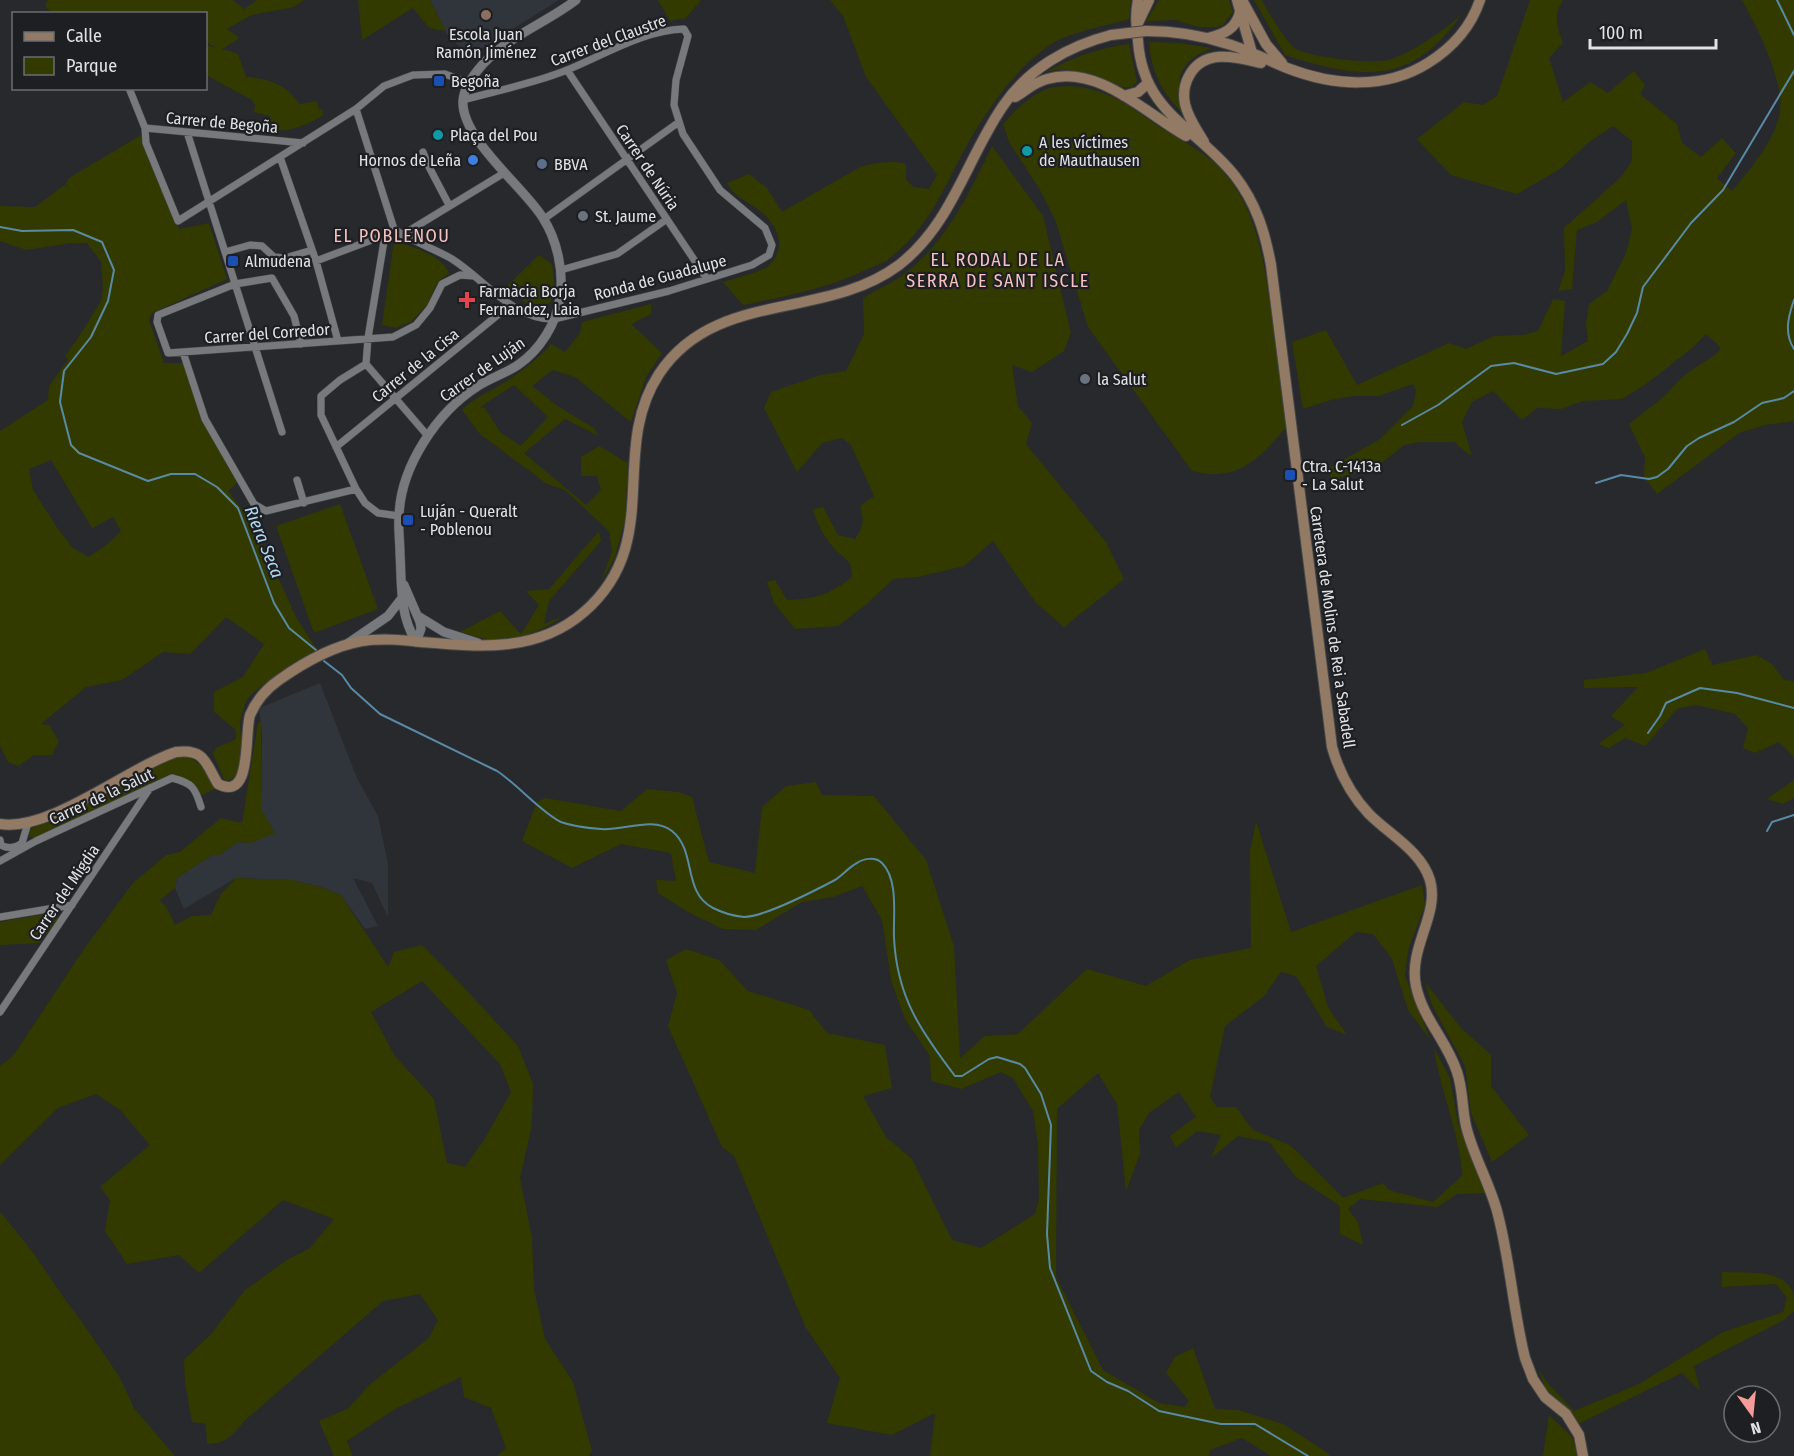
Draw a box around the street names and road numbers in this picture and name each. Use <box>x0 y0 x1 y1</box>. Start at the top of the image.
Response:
street label: Carrer del Claustre <box>548 11 669 70</box>
street label: Carrer de Begoña <box>165 108 279 137</box>
street label: Carrer de Núria <box>612 121 683 214</box>
street label: Ronda de Guadalupe <box>592 251 729 304</box>
street label: Carrer del Corredor <box>204 320 331 347</box>
street label: Carrer de la Cisa <box>368 324 463 406</box>
street label: Carrer de Luján <box>436 333 529 406</box>
street label: Carretera de Molins de Rei a Sabadell <box>1306 505 1359 749</box>
street label: Carrer de la Salut <box>46 764 157 829</box>
street label: Carrer del Migdia <box>25 841 104 944</box>

